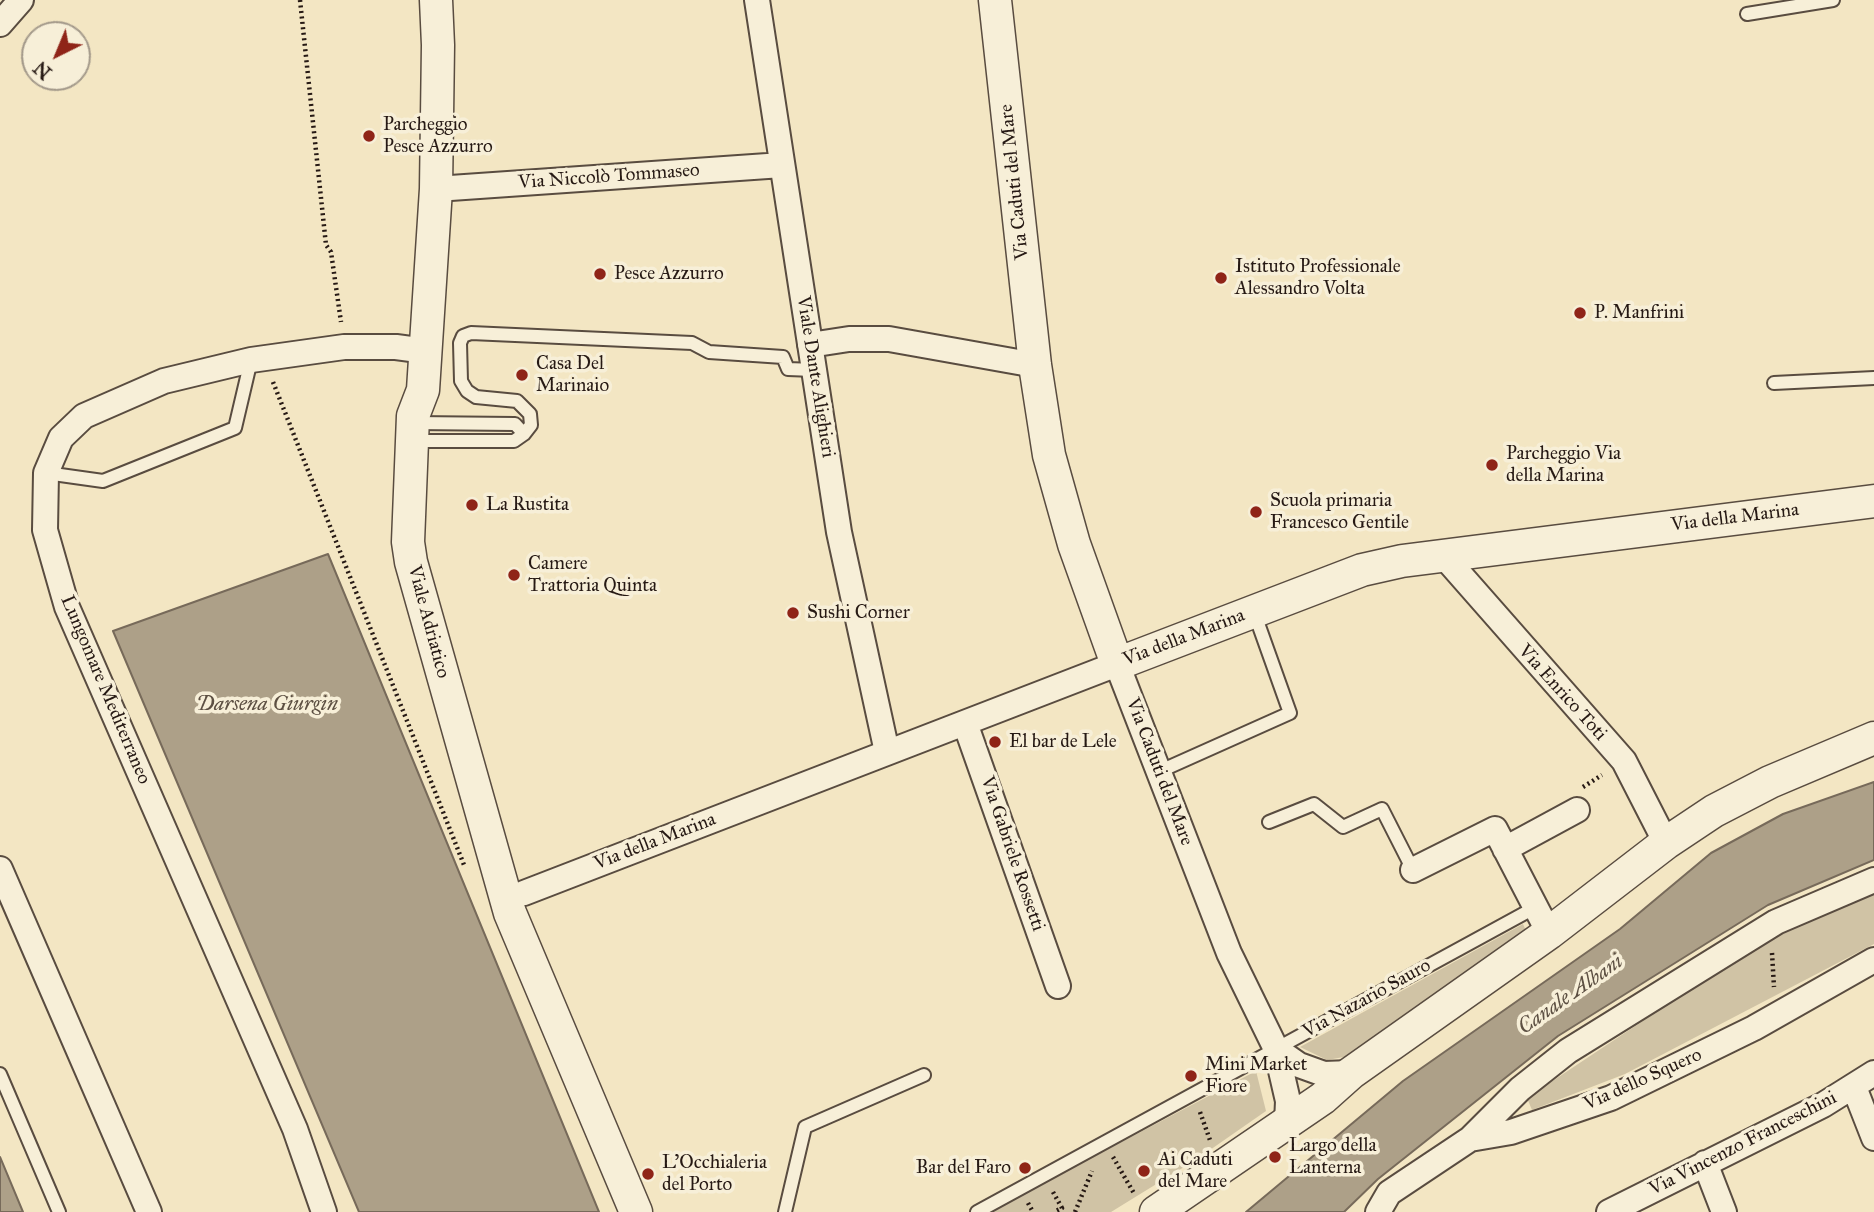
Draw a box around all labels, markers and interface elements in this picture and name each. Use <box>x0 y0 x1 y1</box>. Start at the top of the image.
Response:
north arrow <box>21 21 91 91</box>
text: N <box>29 56 56 84</box>
street label: Via Caduti del Mare <box>995 103 1035 261</box>
place label: Parcheggio Pesce Azzurro <box>383 114 493 158</box>
marker: Parcheggio Pesce Azzurro <box>361 128 377 144</box>
street label: Via Niccolò Tommaseo <box>517 159 701 195</box>
place label: Istituto Professionale Alessandro Volta <box>1235 256 1401 300</box>
place label: Pesce Azzurro <box>614 263 724 285</box>
marker: Pesce Azzurro <box>592 266 608 282</box>
marker: Istituto Professionale Alessandro Volta <box>1213 270 1229 286</box>
street label: Viale Dante Alighieri <box>791 294 839 460</box>
place label: P. Manfrini <box>1594 302 1684 324</box>
marker: P. Manfrini <box>1572 305 1588 321</box>
place label: Casa Del Marinaio <box>536 353 609 397</box>
marker: Casa Del Marinaio <box>514 367 530 383</box>
place label: Parcheggio Via della Marina <box>1506 443 1621 487</box>
marker: Parcheggio Via della Marina <box>1484 457 1500 473</box>
place label: Scuola primaria Francesco Gentile <box>1270 490 1409 534</box>
place label: La Rustita <box>486 494 569 516</box>
marker: La Rustita <box>464 497 480 513</box>
street label: Via della Marina <box>1670 499 1800 537</box>
marker: Scuola primaria Francesco Gentile <box>1248 504 1264 520</box>
place label: Camere Trattoria Quinta <box>528 553 657 597</box>
street label: Viale Adriatico <box>402 563 454 681</box>
marker: Camere Trattoria Quinta <box>506 567 522 583</box>
street label: Lungomare Mediterraneo <box>55 592 155 788</box>
place label: Sushi Corner <box>807 602 910 624</box>
street label: Via della Marina <box>1120 604 1248 672</box>
marker: Sushi Corner <box>785 605 801 621</box>
street label: Via Enrico Toti <box>1513 640 1611 746</box>
water label: Darsena Giurgin <box>196 692 338 718</box>
street label: Via Caduti del Mare <box>1120 695 1198 849</box>
place label: El bar de Lele <box>1009 731 1117 753</box>
marker: El bar de Lele <box>987 734 1003 750</box>
street label: Via Gabriele Rossetti <box>975 774 1049 934</box>
street label: Via della Marina <box>591 808 719 876</box>
water label: Canale Albani <box>1514 950 1628 1040</box>
street label: Via Nazario Sauro <box>1299 954 1435 1044</box>
street label: Via dello Squero <box>1580 1044 1706 1116</box>
place label: Mini Market Fiore <box>1205 1054 1307 1098</box>
marker: Mini Market Fiore <box>1183 1068 1199 1084</box>
street label: Via Vincenzo Franceschini <box>1645 1087 1841 1201</box>
place label: Largo della Lanterna <box>1289 1135 1377 1179</box>
place label: Ai Caduti del Mare <box>1158 1149 1233 1193</box>
marker: Largo della Lanterna <box>1267 1149 1283 1165</box>
place label: L'Occhialeria del Porto <box>662 1152 767 1196</box>
place label: Bar del Faro <box>916 1157 1011 1179</box>
marker: Bar del Faro <box>1017 1160 1033 1176</box>
marker: Ai Caduti del Mare <box>1136 1163 1152 1179</box>
marker: L'Occhialeria del Porto <box>640 1166 656 1182</box>

